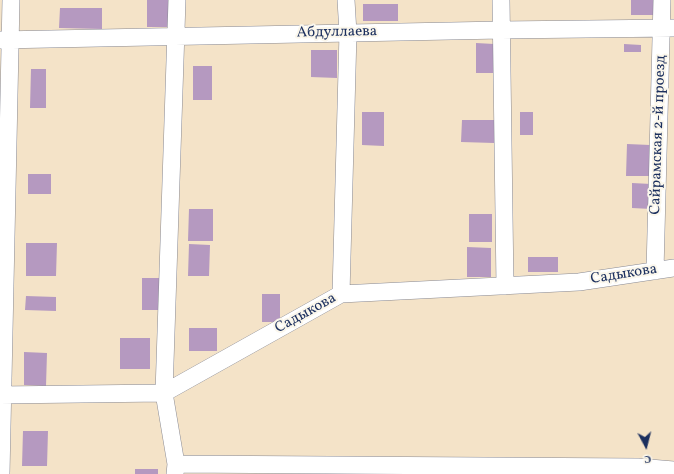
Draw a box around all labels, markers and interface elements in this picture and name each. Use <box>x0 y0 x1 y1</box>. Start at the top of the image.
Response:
street label: Абдуллаева <box>297 23 377 43</box>
street label: Сайрамская 2-й проезд <box>647 55 671 215</box>
street label: Садыкова <box>589 261 659 289</box>
street label: Садыкова <box>272 290 340 338</box>
north arrow <box>626 426 666 466</box>
text: С <box>643 451 652 466</box>

